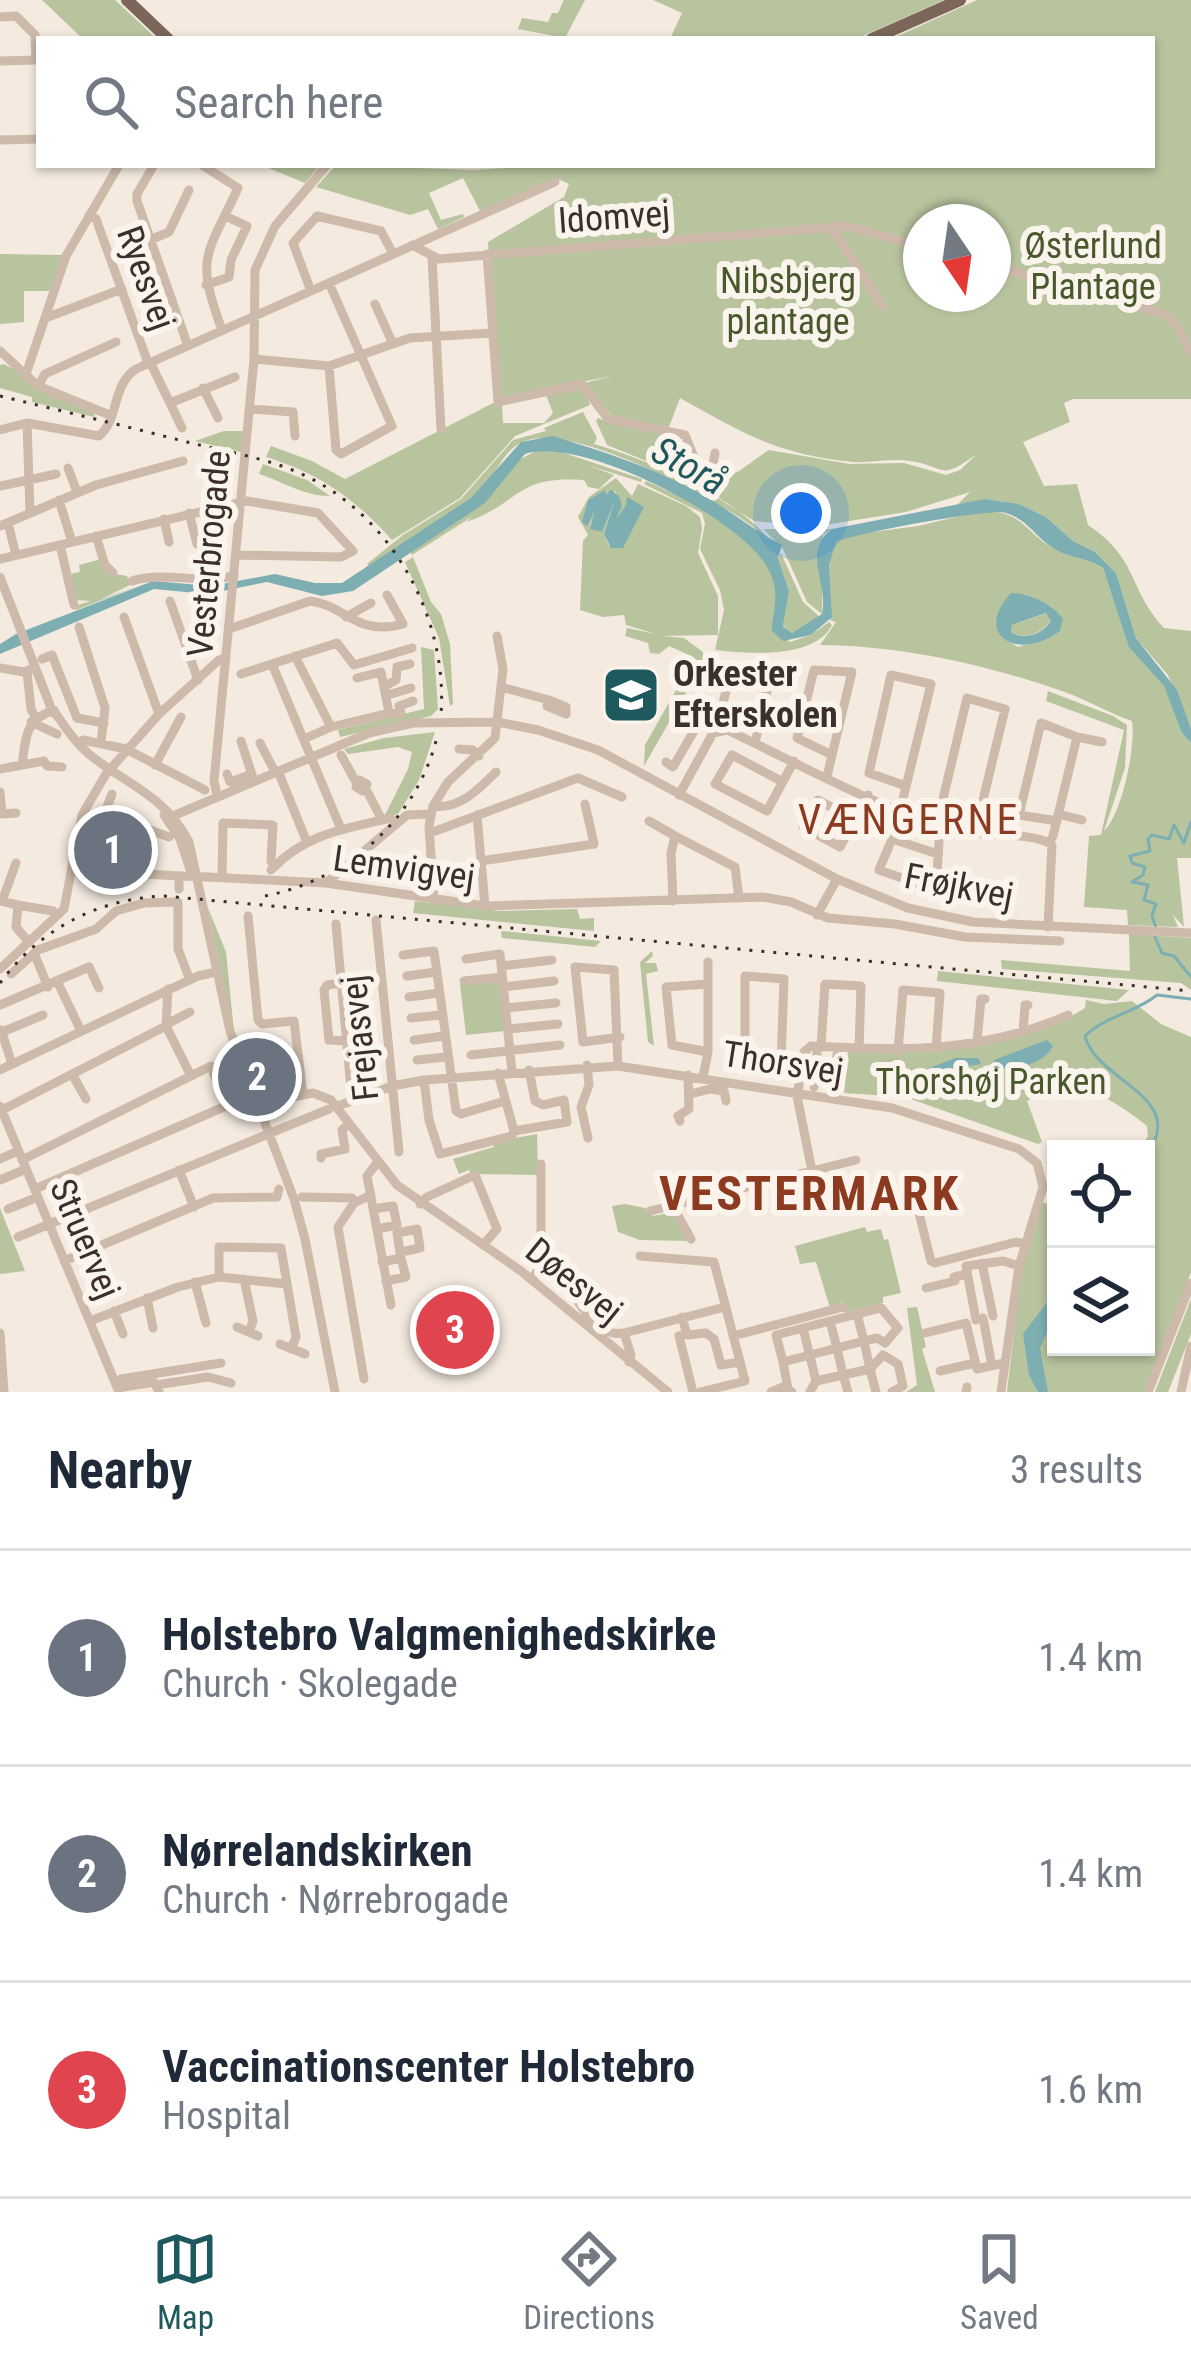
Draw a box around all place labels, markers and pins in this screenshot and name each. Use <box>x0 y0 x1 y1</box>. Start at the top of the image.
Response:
place label: Orkester Efterskolen <box>673 653 838 736</box>
school or university icon: Orkester Efterskolen <box>600 664 662 726</box>
pin: 1 <box>74 805 152 895</box>
pin: 2 <box>218 1032 296 1122</box>
pin: 3 <box>416 1285 494 1375</box>

